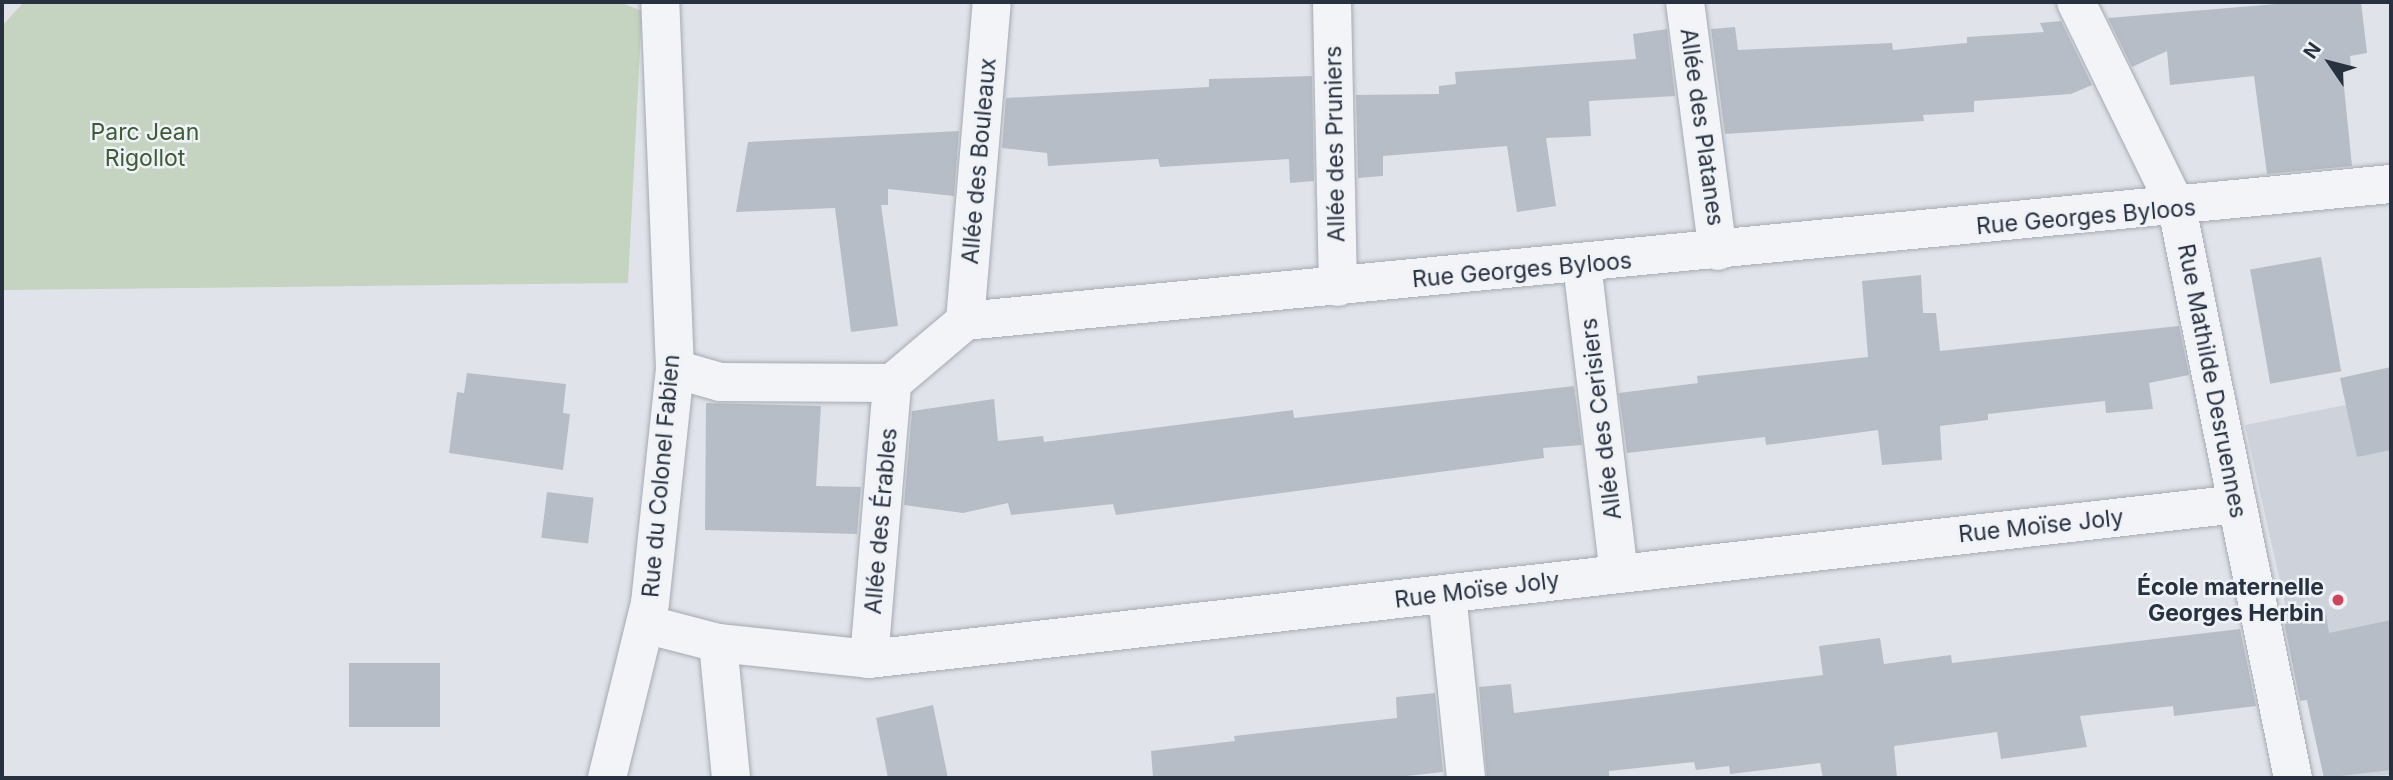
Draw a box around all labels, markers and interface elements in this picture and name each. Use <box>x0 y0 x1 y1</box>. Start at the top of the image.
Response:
street label: Allée des Platanes <box>1674 26 1730 228</box>
north arrow <box>2295 28 2365 98</box>
text: N <box>2299 38 2326 63</box>
street label: Allée des Pruniers <box>1319 45 1351 243</box>
street label: Allée des Bouleaux <box>956 57 1002 265</box>
park label: Parc Jean Rigollot <box>91 118 199 172</box>
street label: Rue Georges Byloos <box>1975 194 2197 240</box>
street label: Rue Mathilde Desruennes <box>2172 242 2252 520</box>
street label: Rue Georges Byloos <box>1411 247 1633 293</box>
street label: Allée des Cerisiers <box>1575 317 1627 521</box>
street label: Rue du Colonel Fabien <box>637 353 685 599</box>
street label: Allée des Érables <box>859 427 903 615</box>
street label: Rue Moïse Joly <box>1957 504 2125 548</box>
street label: Rue Moïse Joly <box>1393 566 1561 614</box>
place label: École maternelle Georges Herbin <box>2137 573 2324 627</box>
marker: École maternelle Georges Herbin <box>2330 592 2346 608</box>

